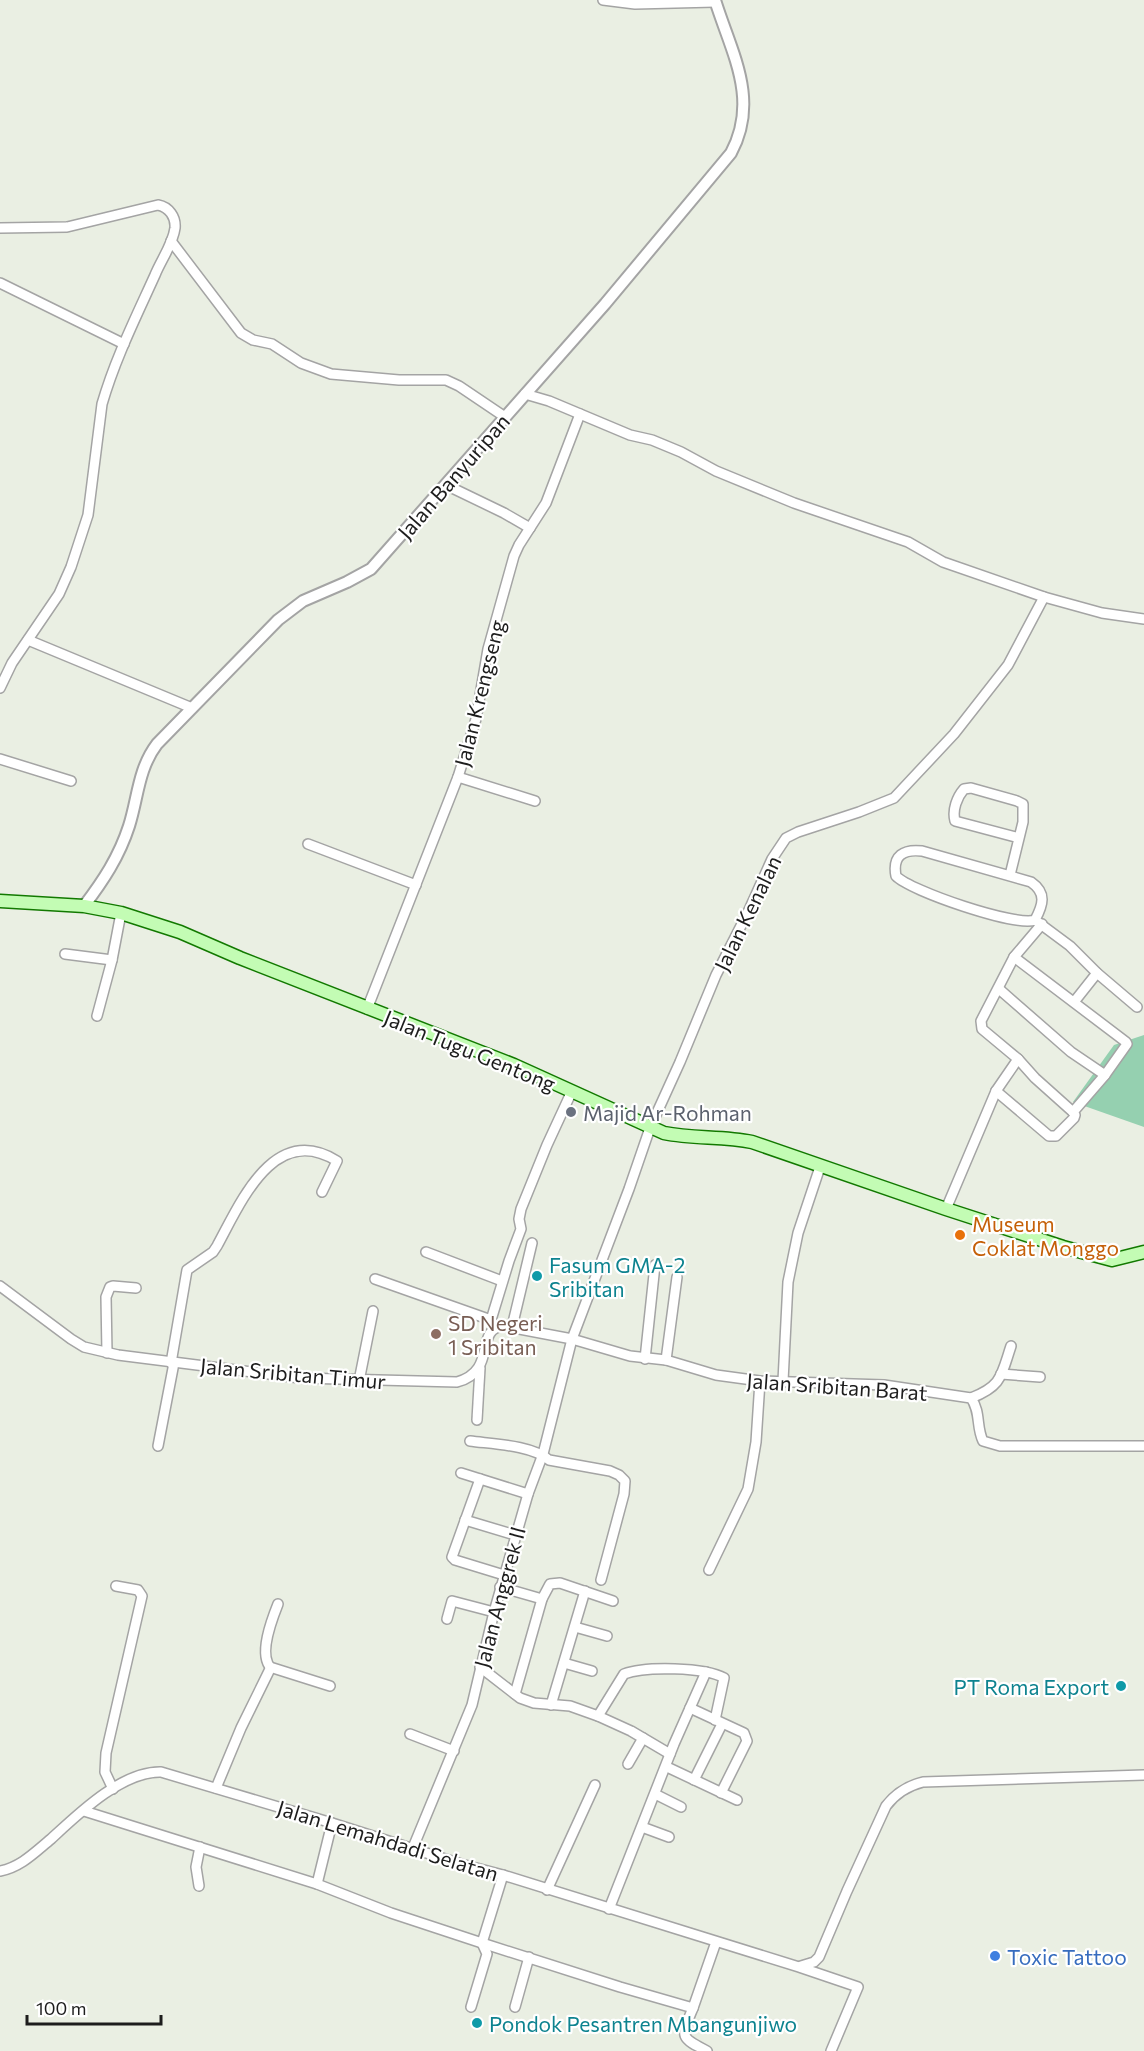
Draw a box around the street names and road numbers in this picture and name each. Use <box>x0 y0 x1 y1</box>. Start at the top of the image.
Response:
street label: Jalan Banyuripan <box>392 408 514 544</box>
street label: Jalan Krengseng <box>449 617 509 769</box>
street label: Jalan Kenalan <box>708 851 786 975</box>
street label: Jalan Tugu Gentong <box>380 1004 560 1096</box>
street label: Jalan Sribitan Timur <box>199 1352 387 1394</box>
street label: Jalan Sribitan Barat <box>746 1367 928 1405</box>
street label: Jalan Anggrek II <box>468 1524 530 1670</box>
street label: Jalan Lemahdadi Selatan <box>274 1794 502 1886</box>

